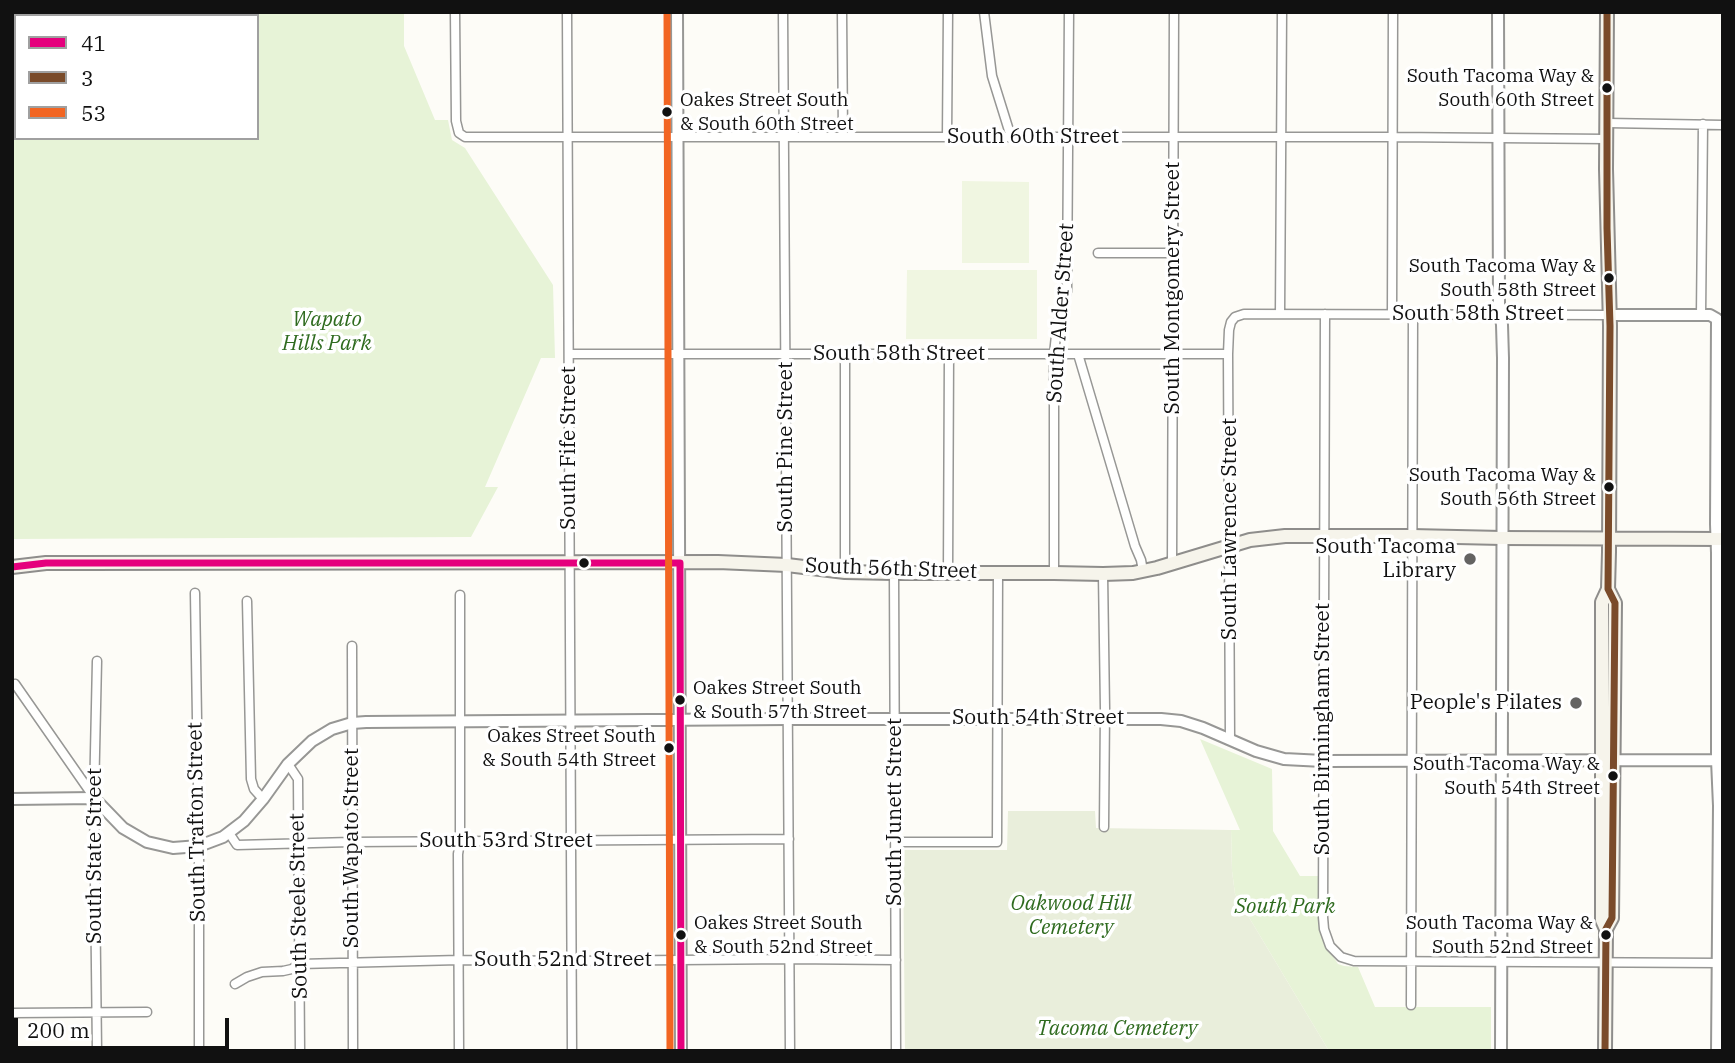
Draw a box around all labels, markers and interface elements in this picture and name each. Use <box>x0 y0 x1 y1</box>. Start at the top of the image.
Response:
legend <box>14 14 259 140</box>
text: 41 <box>81 29 106 57</box>
text: 3 <box>81 64 94 92</box>
place label: South Tacoma Way & South 60th Street <box>1407 66 1594 110</box>
marker: South Tacoma Way & South 60th Street <box>1600 81 1614 95</box>
place label: Oakes Street South & South 60th Street <box>680 90 854 134</box>
text: 53 <box>81 99 106 127</box>
marker: Oakes Street South & South 60th Street <box>660 105 674 119</box>
street label: South 60th Street <box>947 124 1119 150</box>
street label: South Montgomery Street <box>1160 162 1186 414</box>
street label: South Alder Street <box>1042 222 1080 404</box>
place label: South Tacoma Way & South 58th Street <box>1409 256 1596 300</box>
marker: South Tacoma Way & South 58th Street <box>1602 271 1616 285</box>
street label: South 58th Street <box>1392 301 1564 327</box>
park label: Wapato Hills Park <box>282 307 372 357</box>
street label: South 58th Street <box>813 341 985 367</box>
street label: South Pine Street <box>773 362 799 532</box>
street label: South Fife Street <box>556 366 582 530</box>
street label: South Lawrence Street <box>1217 418 1243 640</box>
place label: South Tacoma Way & South 56th Street <box>1409 465 1596 509</box>
marker: South Tacoma Way & South 56th Street <box>1602 480 1616 494</box>
place label: South Tacoma Library <box>1315 534 1456 584</box>
marker: South Tacoma Library <box>1462 551 1478 567</box>
street label: South 56th Street <box>805 553 977 585</box>
unlabelled marker <box>577 556 591 570</box>
street label: South Birmingham Street <box>1310 603 1336 855</box>
place label: Oakes Street South & South 57th Street <box>693 678 867 722</box>
place label: People's Pilates <box>1410 690 1562 716</box>
marker: Oakes Street South & South 57th Street <box>673 693 687 707</box>
marker: People's Pilates <box>1568 695 1584 711</box>
street label: South 54th Street <box>952 705 1124 731</box>
street label: South Junett Street <box>882 718 908 906</box>
street label: South Trafton Street <box>183 722 211 922</box>
place label: Oakes Street South & South 54th Street <box>482 726 656 770</box>
marker: Oakes Street South & South 54th Street <box>662 741 676 755</box>
street label: South Wapato Street <box>339 748 365 948</box>
place label: South Tacoma Way & South 54th Street <box>1413 754 1600 798</box>
street label: South State Street <box>82 768 108 944</box>
marker: South Tacoma Way & South 54th Street <box>1606 769 1620 783</box>
street label: South Steele Street <box>285 813 313 999</box>
street label: South 53rd Street <box>419 828 593 854</box>
park label: Oakwood Hill Cemetery <box>1011 891 1131 941</box>
park label: South Park <box>1235 894 1335 920</box>
place label: Oakes Street South & South 52nd Street <box>694 913 873 957</box>
place label: South Tacoma Way & South 52nd Street <box>1406 913 1593 957</box>
marker: Oakes Street South & South 52nd Street <box>674 928 688 942</box>
marker: South Tacoma Way & South 52nd Street <box>1599 928 1613 942</box>
street label: South 52nd Street <box>474 947 652 973</box>
scale bar <box>18 1004 233 1048</box>
text: 200 m <box>27 1016 90 1044</box>
park label: Tacoma Cemetery <box>1037 1016 1197 1042</box>

